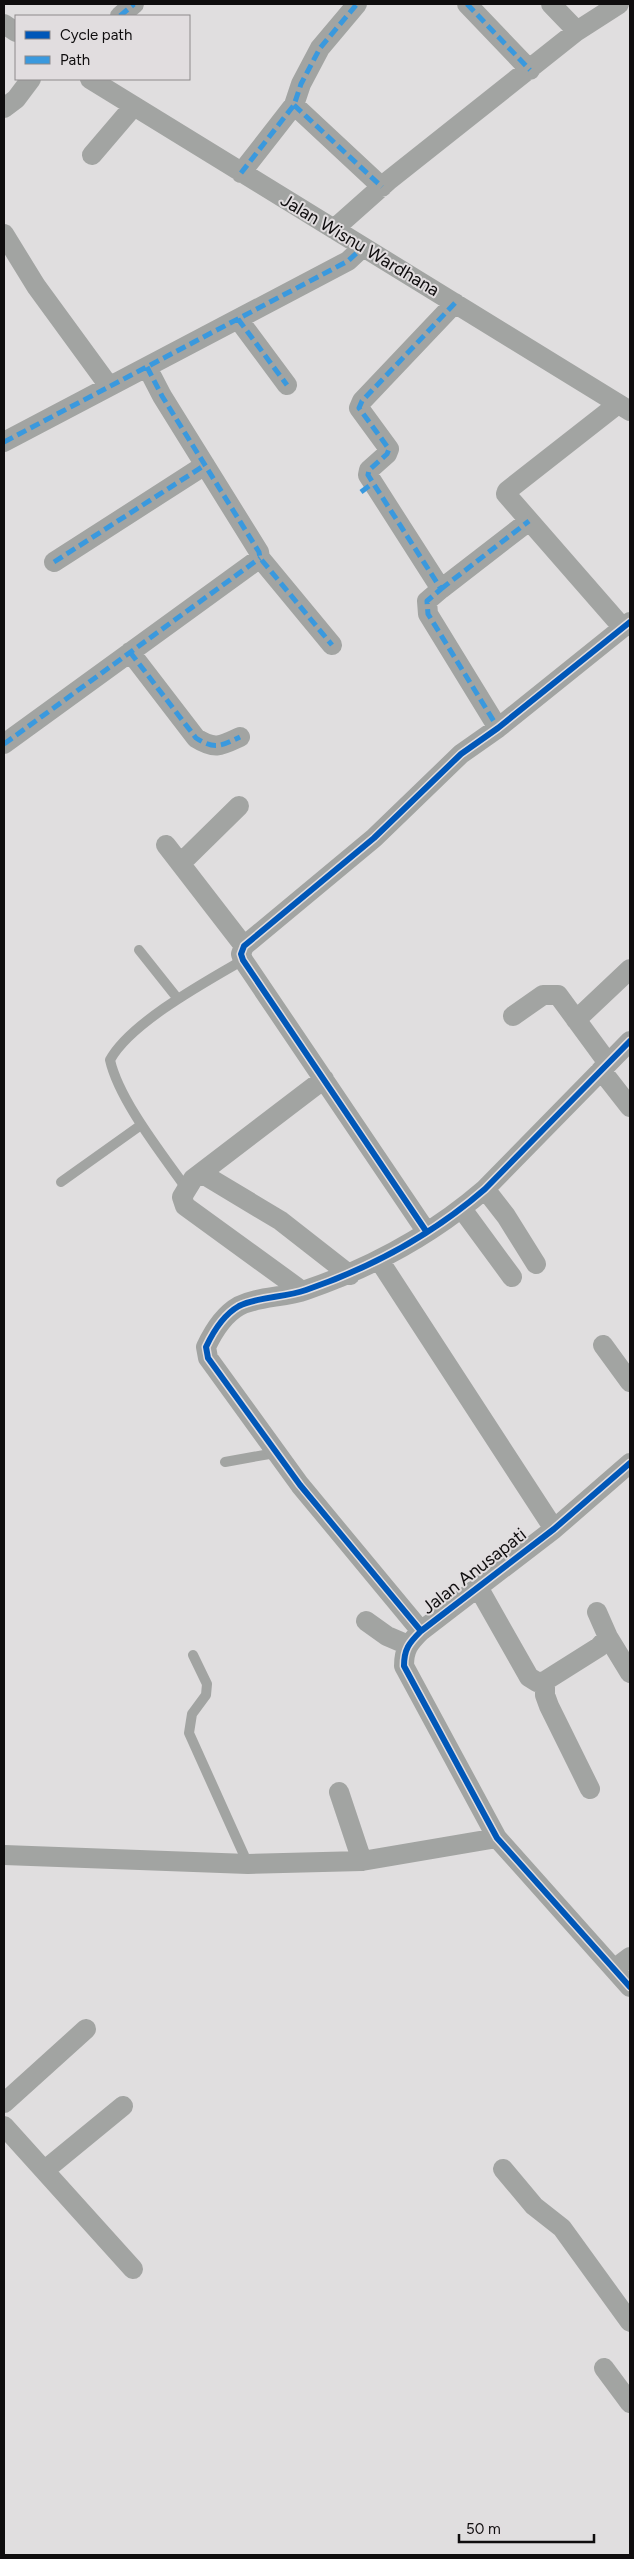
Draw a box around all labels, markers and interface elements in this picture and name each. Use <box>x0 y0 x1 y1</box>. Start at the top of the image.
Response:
legend <box>15 15 190 80</box>
text: Cycle path <box>60 26 132 44</box>
text: Path <box>60 51 90 69</box>
street label: Jalan Wisnu Wardhana <box>277 189 443 301</box>
street label: Jalan Anusapati <box>417 1523 531 1619</box>
scale bar <box>459 2512 594 2544</box>
text: 50 m <box>466 2520 501 2538</box>

